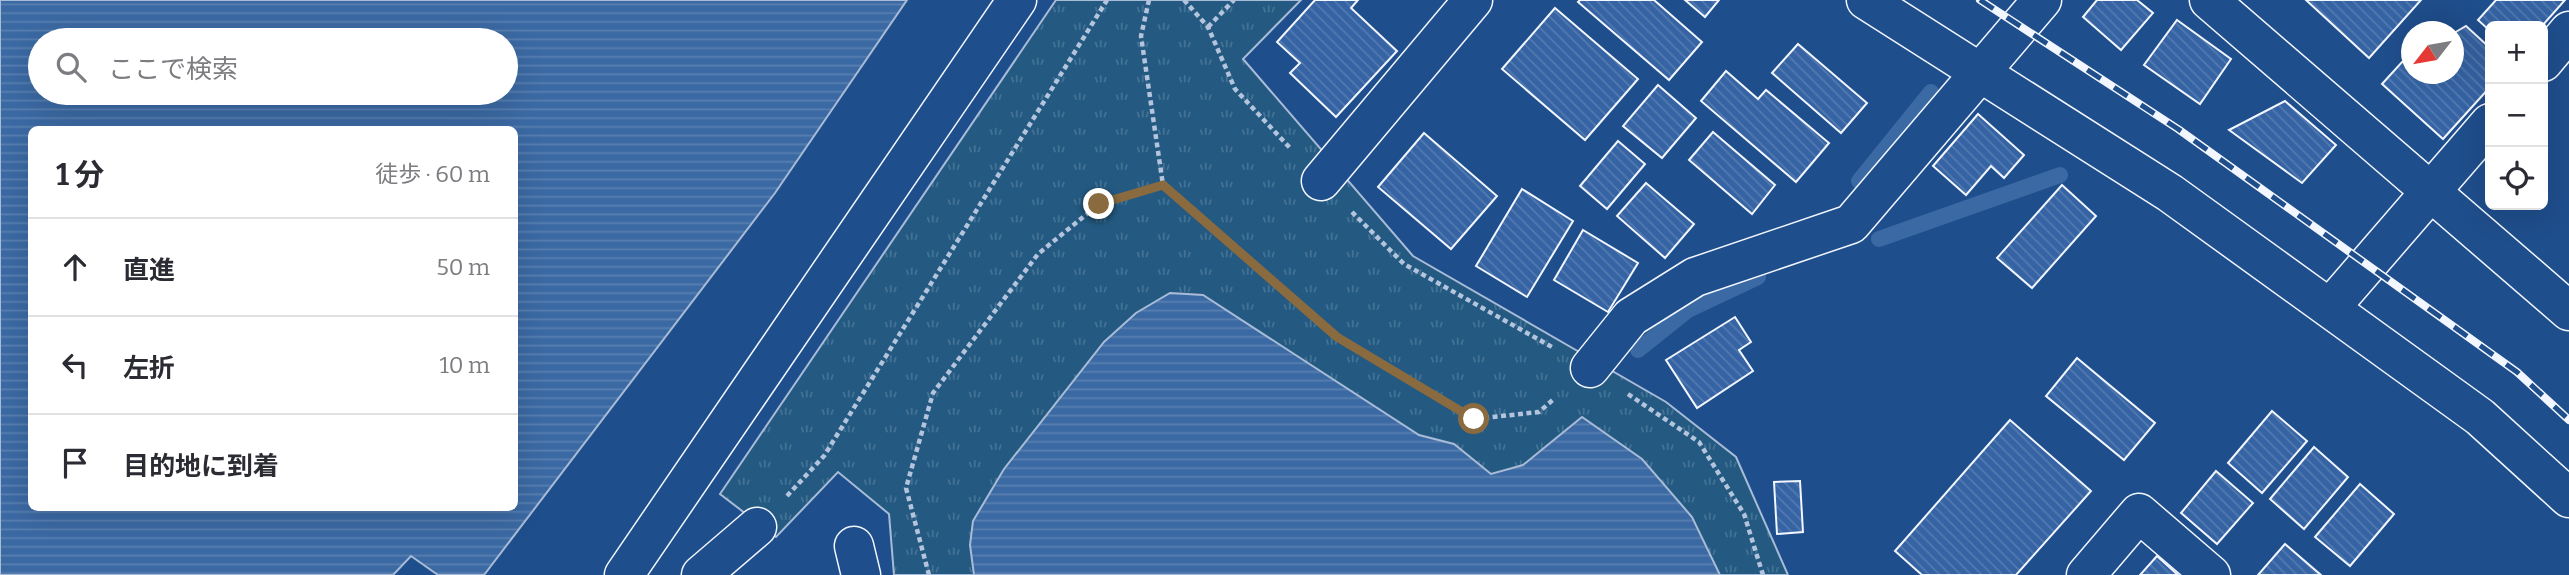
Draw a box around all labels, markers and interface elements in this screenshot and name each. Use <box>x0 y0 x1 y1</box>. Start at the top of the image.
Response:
north arrow <box>2401 21 2464 84</box>
map controls <box>2485 21 2548 210</box>
button: + <box>2485 21 2548 84</box>
search box <box>28 28 518 105</box>
icon: search <box>52 48 90 86</box>
text: ここで検索 <box>108 54 238 85</box>
button: − <box>2485 84 2548 147</box>
button: locate <box>2485 147 2548 210</box>
text: 1 分 <box>56 157 104 193</box>
text: 徒歩 · 60 m <box>375 160 490 188</box>
route end <box>1083 188 1114 219</box>
icon: ahead <box>56 248 94 286</box>
text: 50 m <box>436 253 490 281</box>
text: 直進 <box>123 255 175 286</box>
icon: left <box>56 346 94 384</box>
text: 10 m <box>439 351 490 379</box>
text: 左折 <box>123 353 175 384</box>
route start <box>1458 403 1489 434</box>
icon: arrive <box>56 444 94 482</box>
text: 目的地に到着 <box>123 451 279 482</box>

